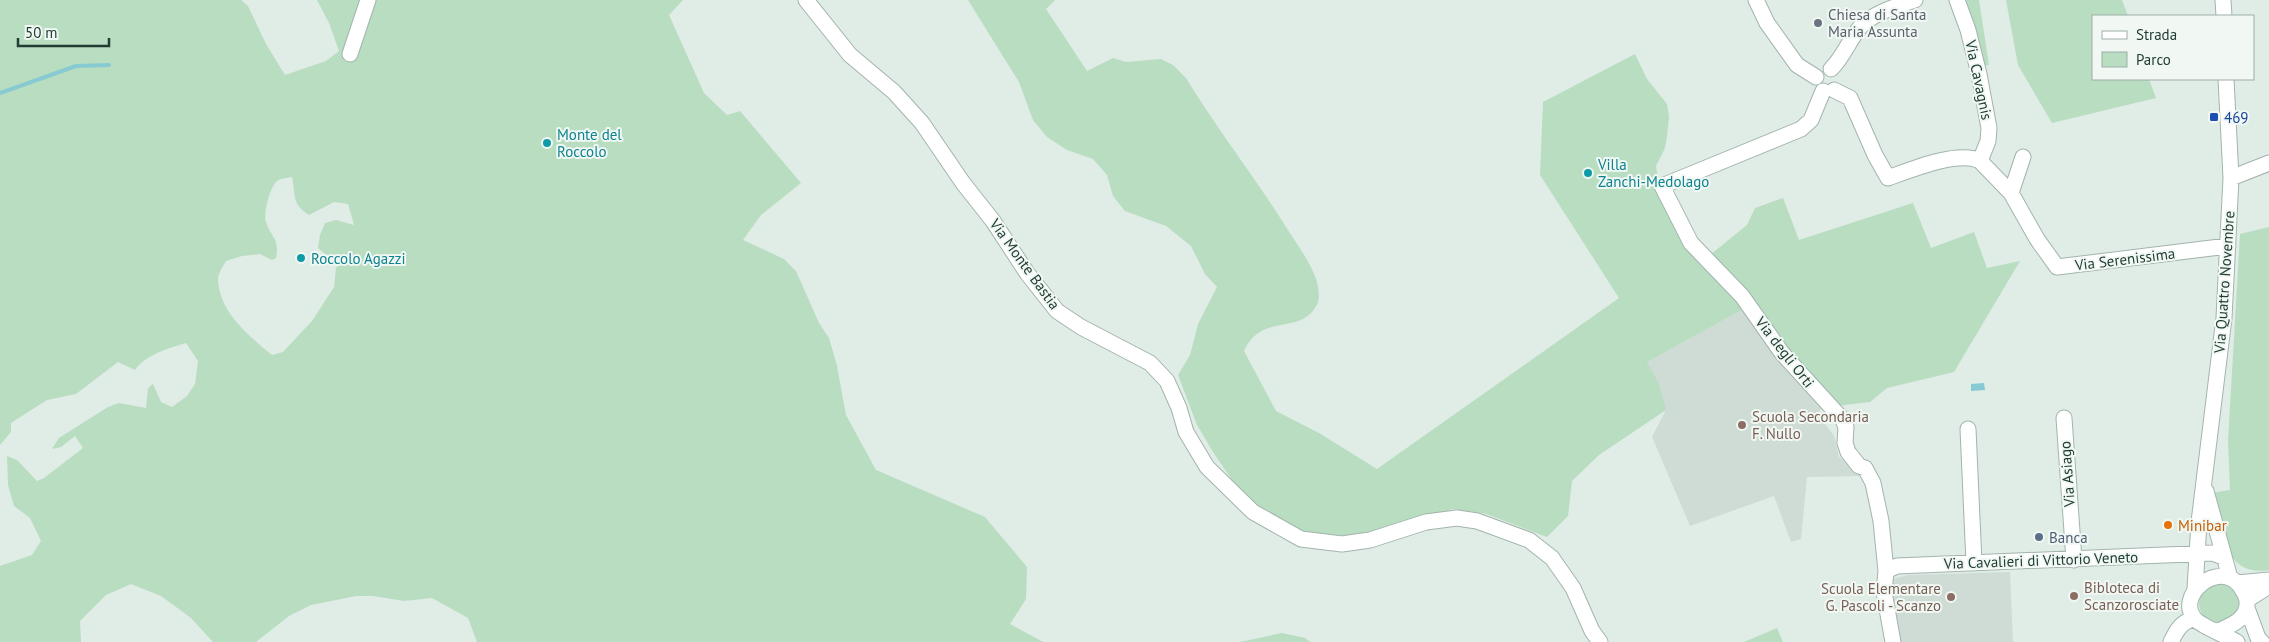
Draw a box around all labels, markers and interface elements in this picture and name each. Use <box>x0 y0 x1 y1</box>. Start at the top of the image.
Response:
place label: Chiesa di Santa Maria Assunta <box>1828 5 1926 41</box>
scale bar <box>18 15 109 47</box>
legend <box>2092 15 2254 80</box>
marker: Chiesa di Santa Maria Assunta <box>1812 17 1824 29</box>
text: 50 m <box>25 23 58 42</box>
text: Strada <box>2136 25 2177 44</box>
street label: Via Cavagnis <box>1961 37 1997 122</box>
text: Parco <box>2136 50 2171 69</box>
place label: 469 <box>2224 108 2249 127</box>
marker: 469 <box>2208 111 2220 123</box>
place label: Monte del Roccolo <box>557 125 622 161</box>
marker: Monte del Roccolo <box>541 137 553 149</box>
place label: Villa Zanchi-Medolago <box>1597 155 1709 191</box>
marker: Villa Zanchi-Medolago <box>1582 167 1594 179</box>
street label: Via Quattro Novembre <box>2209 210 2238 355</box>
street label: Via Monte Bastia <box>985 214 1064 313</box>
street label: Via Serenissima <box>2073 243 2176 275</box>
place label: Roccolo Agazzi <box>311 249 406 268</box>
marker: Roccolo Agazzi <box>295 252 307 264</box>
street label: Via degli Orti <box>1751 312 1819 391</box>
place label: Scuola Secondaria F. Nullo <box>1752 407 1869 443</box>
marker: Scuola Secondaria F. Nullo <box>1736 419 1748 431</box>
street label: Via Asiago <box>2055 440 2079 509</box>
place label: Minibar <box>2178 516 2227 535</box>
marker: Minibar <box>2162 519 2174 531</box>
place label: Banca <box>2049 528 2088 547</box>
marker: Banca <box>2033 531 2045 543</box>
street label: Via Cavalieri di Vittorio Veneto <box>1942 547 2139 573</box>
place label: Bibloteca di Scanzorosciate <box>2084 578 2179 614</box>
place label: Scuola Elementare G. Pascoli - Scanzo <box>1821 579 1941 615</box>
marker: Bibloteca di Scanzorosciate <box>2068 590 2080 602</box>
marker: Scuola Elementare G. Pascoli - Scanzo <box>1945 591 1957 603</box>

